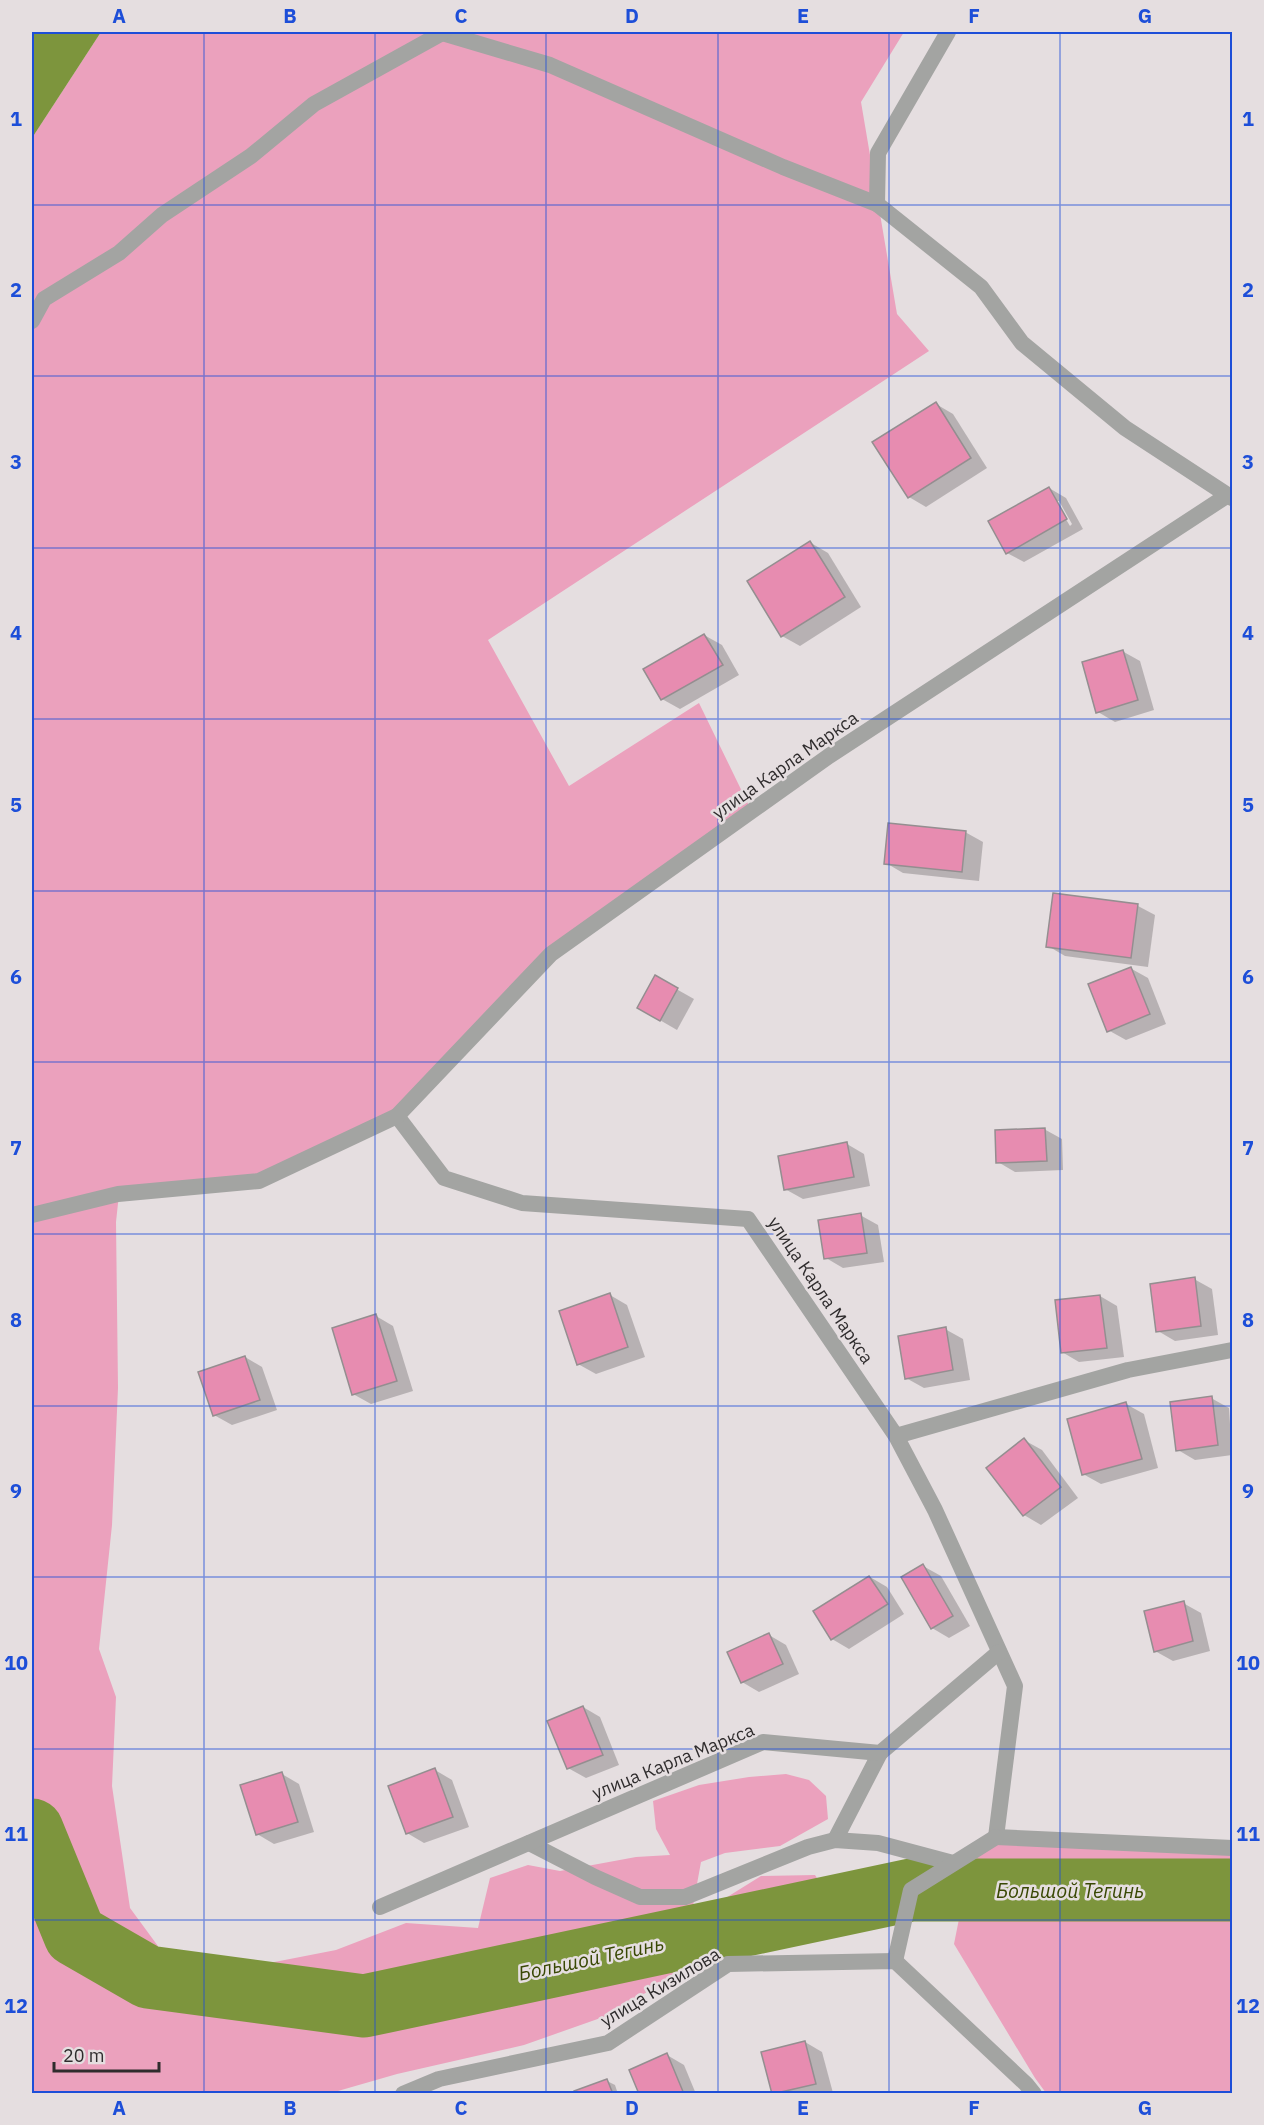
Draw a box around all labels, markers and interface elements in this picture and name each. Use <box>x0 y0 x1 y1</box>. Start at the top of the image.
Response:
text: A <box>112 2 126 29</box>
text: B <box>283 2 297 29</box>
text: C <box>454 2 468 29</box>
text: D <box>625 2 639 29</box>
text: E <box>797 2 809 29</box>
text: F <box>968 2 980 29</box>
text: G <box>1138 2 1152 29</box>
text: 1 <box>10 105 22 132</box>
text: 1 <box>1242 105 1254 132</box>
text: 2 <box>10 276 22 303</box>
text: 2 <box>1242 276 1254 303</box>
text: 3 <box>10 448 22 475</box>
text: 3 <box>1242 448 1254 475</box>
text: 4 <box>10 619 22 646</box>
text: 4 <box>1242 619 1254 646</box>
street label: улица Карла Маркса <box>708 706 863 824</box>
text: 5 <box>10 791 22 818</box>
text: 5 <box>1242 791 1254 818</box>
text: 6 <box>10 963 22 990</box>
text: 6 <box>1242 963 1254 990</box>
text: 7 <box>10 1134 22 1161</box>
text: 7 <box>1242 1134 1254 1161</box>
street label: улица Карла Маркса <box>763 1212 879 1368</box>
text: 8 <box>10 1306 22 1333</box>
text: 8 <box>1242 1306 1254 1333</box>
text: 9 <box>10 1477 22 1504</box>
text: 9 <box>1242 1477 1254 1504</box>
text: 10 <box>4 1649 28 1676</box>
text: 10 <box>1236 1649 1260 1676</box>
street label: улица Карла Маркса <box>589 1718 758 1804</box>
text: 11 <box>4 1820 28 1847</box>
text: 11 <box>1236 1820 1260 1847</box>
water label: Большой Тегинь <box>996 1877 1144 1904</box>
water label: Большой Тегинь <box>516 1929 666 1987</box>
street label: улица Кизилова <box>596 1942 724 2032</box>
text: 12 <box>4 1992 28 2019</box>
text: 12 <box>1236 1992 1260 2019</box>
scale bar <box>54 2035 159 2073</box>
text: 20 m <box>63 2044 105 2067</box>
text: A <box>112 2094 126 2121</box>
text: B <box>283 2094 297 2121</box>
text: C <box>454 2094 468 2121</box>
text: D <box>625 2094 639 2121</box>
text: E <box>797 2094 809 2121</box>
text: F <box>968 2094 980 2121</box>
text: G <box>1138 2094 1152 2121</box>

